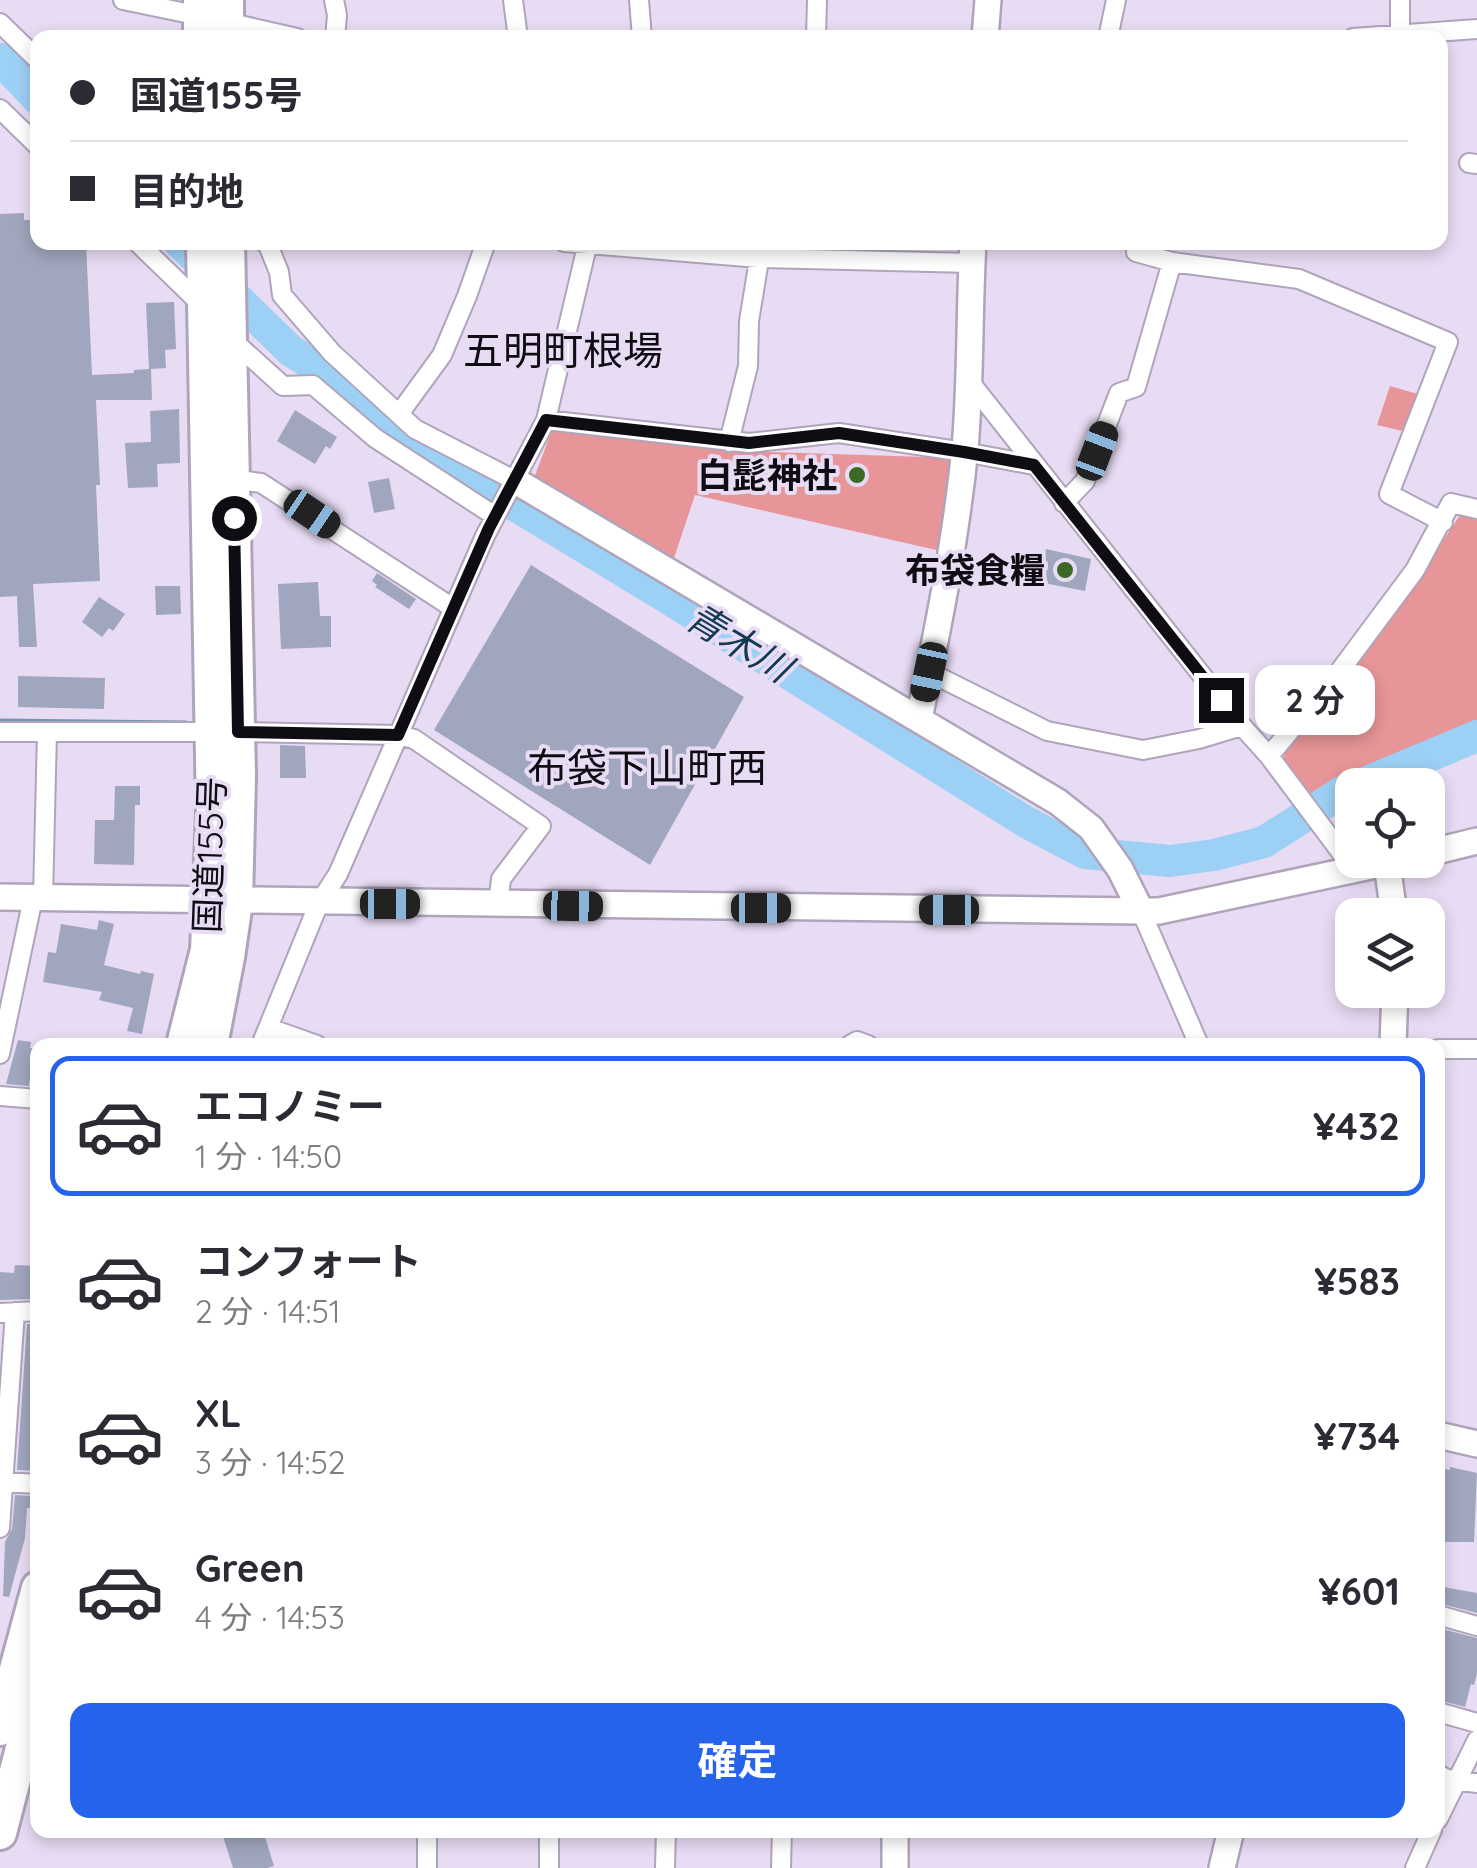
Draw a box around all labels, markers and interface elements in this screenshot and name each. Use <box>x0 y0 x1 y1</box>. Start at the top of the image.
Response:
text: 国道155号 <box>130 71 303 119</box>
text: 目的地 <box>130 167 244 215</box>
district label: 五明町根場 <box>463 325 663 375</box>
car <box>1072 418 1122 484</box>
place label: 白髭神社 <box>697 453 837 497</box>
marker: 白髭神社 <box>846 464 868 486</box>
car <box>279 485 345 543</box>
route start <box>212 496 257 541</box>
place label: 布袋食糧 <box>905 548 1045 592</box>
marker: 布袋食糧 <box>1054 559 1076 581</box>
water label: 青木川 <box>678 592 804 694</box>
car <box>908 640 950 704</box>
callout: 2 分 <box>1256 665 1376 735</box>
route end <box>1199 678 1244 723</box>
text: 2 分 <box>1285 680 1345 720</box>
district label: 布袋下山町西 <box>527 742 767 792</box>
map controls <box>1335 768 1445 1008</box>
button: locate <box>1335 768 1445 878</box>
street label: 国道155号 <box>184 776 234 934</box>
car <box>360 889 420 919</box>
car <box>543 890 603 922</box>
car <box>731 893 791 923</box>
car <box>919 895 979 925</box>
button: layers <box>1335 898 1445 1008</box>
icon: car <box>75 1081 165 1171</box>
text: エコノミー <box>195 1082 385 1130</box>
text: ¥432 <box>1313 1102 1400 1150</box>
text: 1 分 · 14:50 <box>195 1136 342 1176</box>
icon: car <box>75 1236 165 1326</box>
text: コンフォート <box>195 1237 422 1285</box>
text: ¥583 <box>1314 1257 1400 1305</box>
text: 2 分 · 14:51 <box>195 1291 341 1331</box>
text: XL <box>195 1389 241 1437</box>
icon: car <box>75 1391 165 1481</box>
text: ¥734 <box>1314 1412 1400 1460</box>
text: 3 分 · 14:52 <box>195 1442 346 1482</box>
text: Green <box>195 1544 305 1592</box>
icon: car <box>75 1546 165 1636</box>
text: ¥601 <box>1318 1567 1400 1615</box>
text: 4 分 · 14:53 <box>195 1597 345 1637</box>
button: 確定 <box>70 1703 1405 1818</box>

